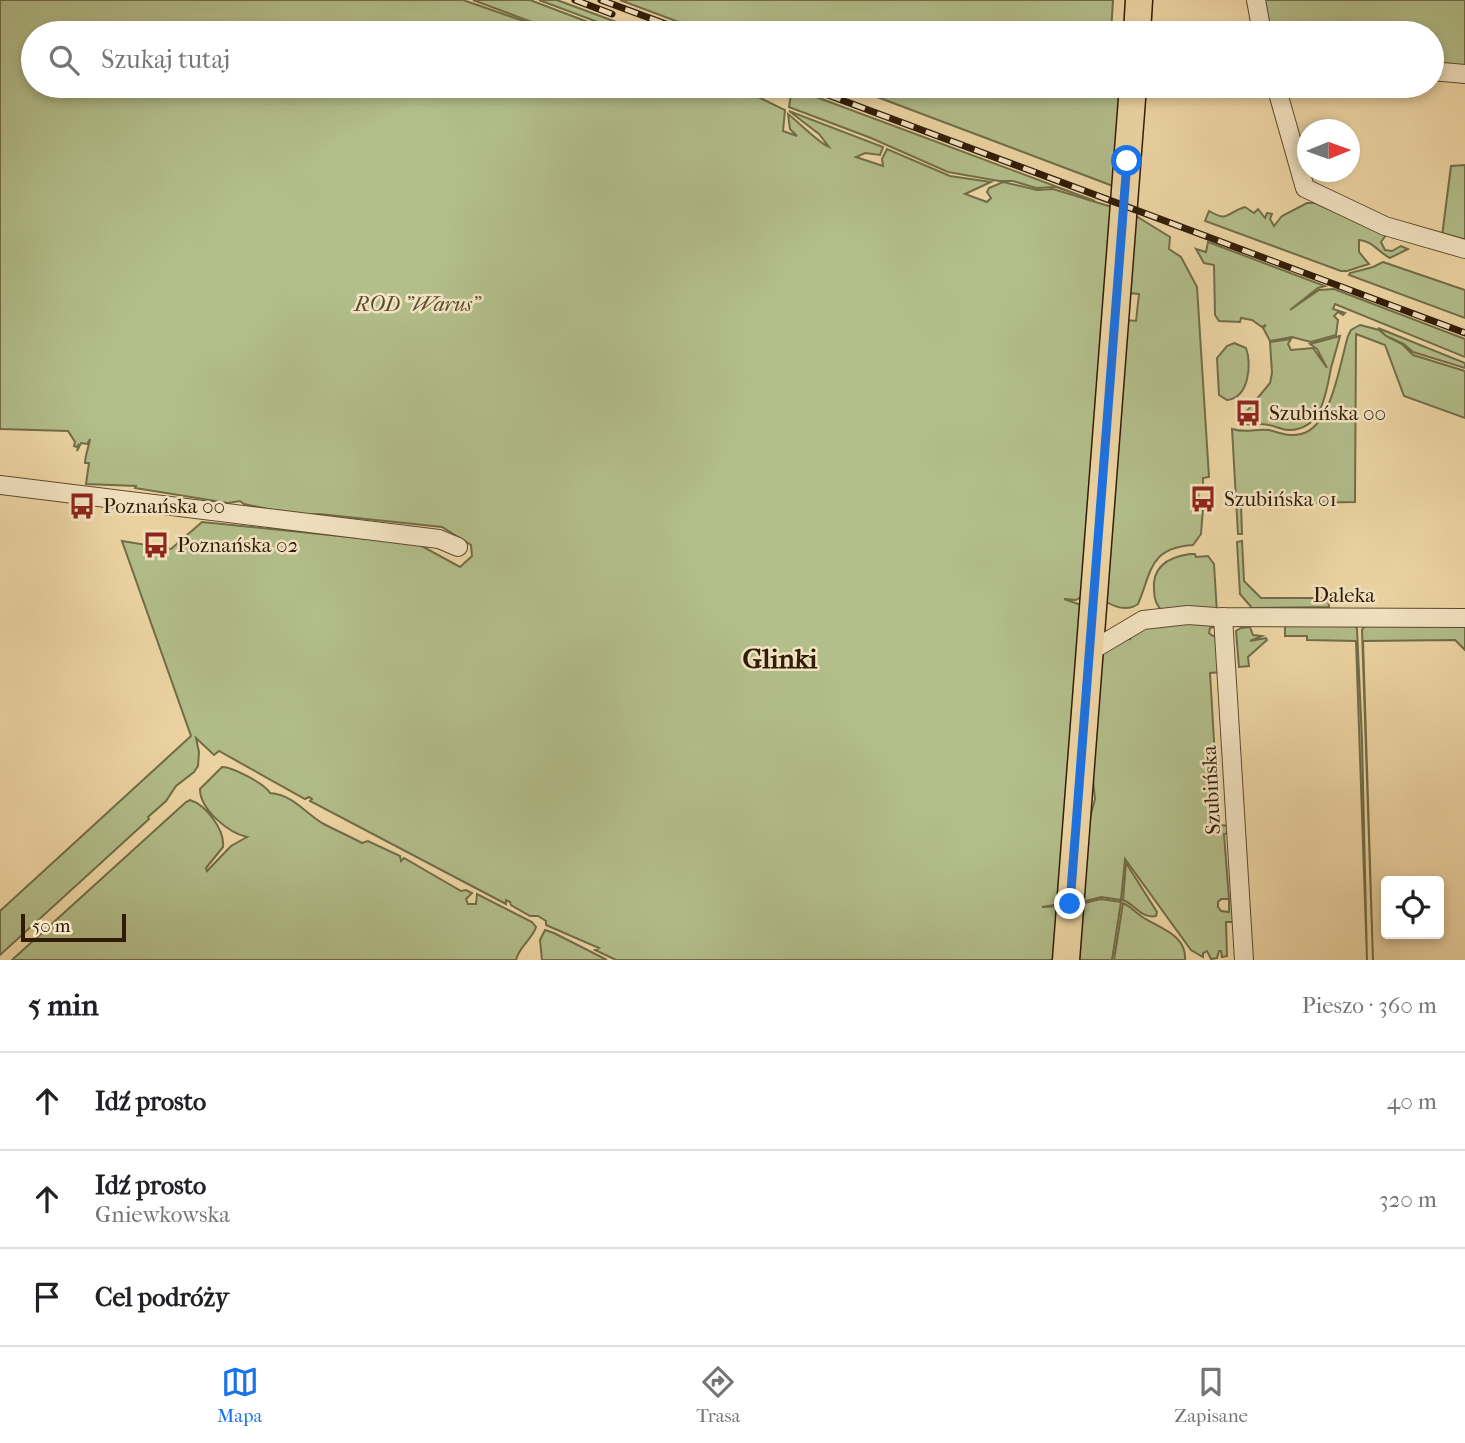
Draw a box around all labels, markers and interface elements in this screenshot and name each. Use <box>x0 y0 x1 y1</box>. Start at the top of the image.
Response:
search box <box>21 21 1444 98</box>
icon: search <box>45 41 83 79</box>
text: Szukaj tutaj <box>101 44 230 75</box>
north arrow <box>1297 119 1360 182</box>
route start <box>1111 145 1142 176</box>
park label: ROD "Warus" <box>352 292 482 316</box>
bus stop icon: Szubińska 00 <box>1233 398 1263 428</box>
place label: Szubińska 00 <box>1269 401 1386 425</box>
bus stop icon: Szubińska 01 <box>1188 484 1218 514</box>
place label: Szubińska 01 <box>1224 487 1337 511</box>
bus stop icon: Poznańska 00 <box>67 491 97 521</box>
place label: Poznańska 00 <box>103 494 225 518</box>
bus stop icon: Poznańska 02 <box>141 530 171 560</box>
place label: Poznańska 02 <box>177 533 298 557</box>
street label: Daleka <box>1313 583 1375 607</box>
district label: Glinki <box>743 642 818 675</box>
street label: Szubińska <box>1197 744 1225 835</box>
map controls <box>1381 876 1444 939</box>
button: locate <box>1381 876 1444 939</box>
route end <box>1054 888 1085 919</box>
scale bar <box>21 911 126 943</box>
text: 50 m <box>32 915 71 937</box>
text: 5 min <box>28 988 99 1023</box>
text: Pieszo · 360 m <box>1302 992 1437 1019</box>
icon: ahead <box>28 1082 66 1120</box>
text: Idź prosto <box>95 1086 206 1117</box>
text: 40 m <box>1387 1088 1437 1115</box>
text: Idź prosto <box>95 1170 206 1201</box>
icon: ahead <box>28 1180 66 1218</box>
text: 320 m <box>1379 1186 1437 1213</box>
text: Gniewkowska <box>95 1201 230 1228</box>
icon: arrive <box>28 1278 66 1316</box>
text: Cel podróży <box>95 1282 229 1313</box>
tab: Mapa <box>217 1363 262 1427</box>
tab: Trasa <box>696 1363 740 1427</box>
tab: Zapisane <box>1174 1363 1248 1427</box>

